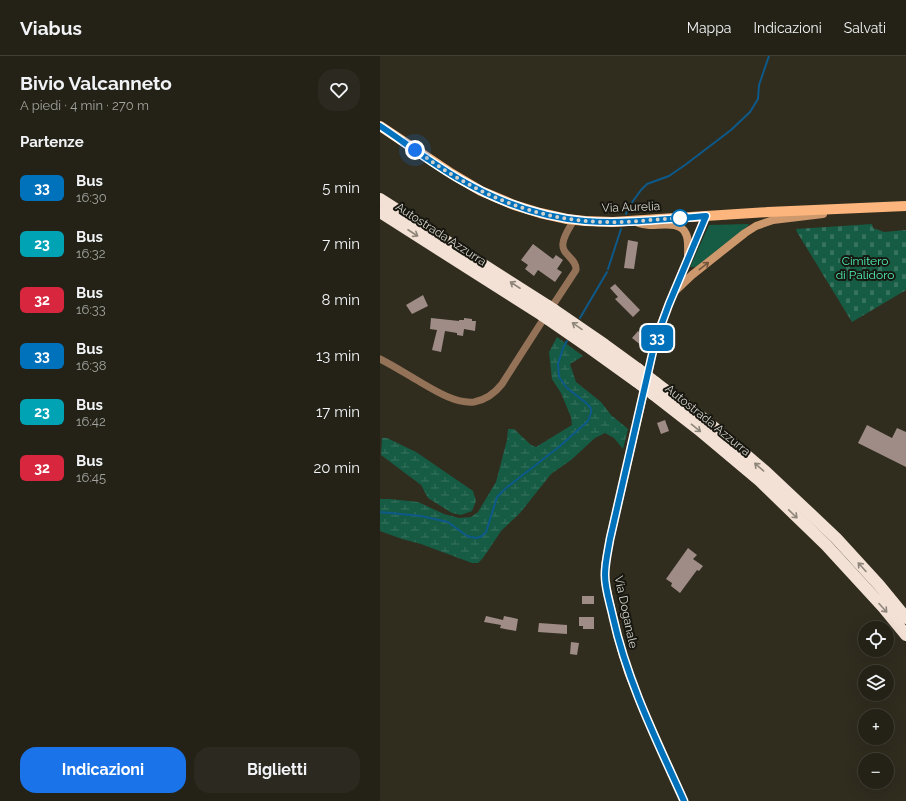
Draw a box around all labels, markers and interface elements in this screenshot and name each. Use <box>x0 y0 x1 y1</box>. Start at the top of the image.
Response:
text: Viabus <box>20 17 82 39</box>
text: Mappa <box>687 20 732 36</box>
text: Indicazioni <box>754 20 822 36</box>
text: Salvati <box>844 20 886 36</box>
button: heart <box>318 69 360 111</box>
text: Bivio Valcanneto <box>20 72 172 94</box>
text: A piedi · 4 min · 270 m <box>20 98 149 113</box>
text: Partenze <box>20 133 84 151</box>
your location <box>405 140 425 160</box>
text: Bus <box>76 172 103 190</box>
text: 5 min <box>322 179 360 197</box>
text: 33 <box>34 180 50 196</box>
text: 16:30 <box>76 190 107 205</box>
street label: Autostrada Azzurra <box>393 199 489 269</box>
street label: Via Aurelia <box>601 199 661 215</box>
unlabelled marker <box>671 209 689 227</box>
text: Bus <box>76 228 103 246</box>
one-way arrow <box>407 229 418 237</box>
text: 7 min <box>322 235 360 253</box>
text: 23 <box>34 236 50 252</box>
text: 16:32 <box>76 246 106 261</box>
park label: Cimitero di Palidoro <box>836 254 894 282</box>
one-way arrow <box>698 261 709 270</box>
one-way arrow <box>510 281 521 289</box>
text: Bus <box>76 284 103 302</box>
text: 8 min <box>321 291 360 309</box>
text: 32 <box>34 292 50 308</box>
text: 16:33 <box>76 302 106 317</box>
one-way arrow <box>572 322 583 330</box>
line badge: 33 <box>639 325 675 351</box>
text: 33 <box>649 330 665 346</box>
text: Bus <box>76 340 103 358</box>
text: 13 min <box>316 347 360 365</box>
text: 33 <box>34 348 50 364</box>
text: 16:38 <box>76 358 107 373</box>
street label: Autostrada Azzurra <box>663 381 753 459</box>
text: Bus <box>76 396 103 414</box>
text: 17 min <box>316 403 360 421</box>
text: 23 <box>34 404 50 420</box>
text: 16:42 <box>76 414 106 429</box>
one-way arrow <box>691 423 701 432</box>
text: Bus <box>76 452 103 470</box>
text: 20 min <box>313 459 360 477</box>
text: 32 <box>34 460 50 476</box>
one-way arrow <box>754 462 765 471</box>
text: 16:45 <box>76 470 106 485</box>
one-way arrow <box>788 509 798 519</box>
one-way arrow <box>858 562 867 573</box>
street label: Via Doganale <box>611 574 641 650</box>
one-way arrow <box>879 602 888 613</box>
map controls <box>858 621 894 789</box>
button: locate <box>858 621 894 657</box>
button: layers <box>858 665 894 701</box>
button: + <box>858 709 894 745</box>
button: Indicazioni <box>20 747 186 793</box>
button: Biglietti <box>194 747 360 793</box>
button: − <box>858 753 894 789</box>

